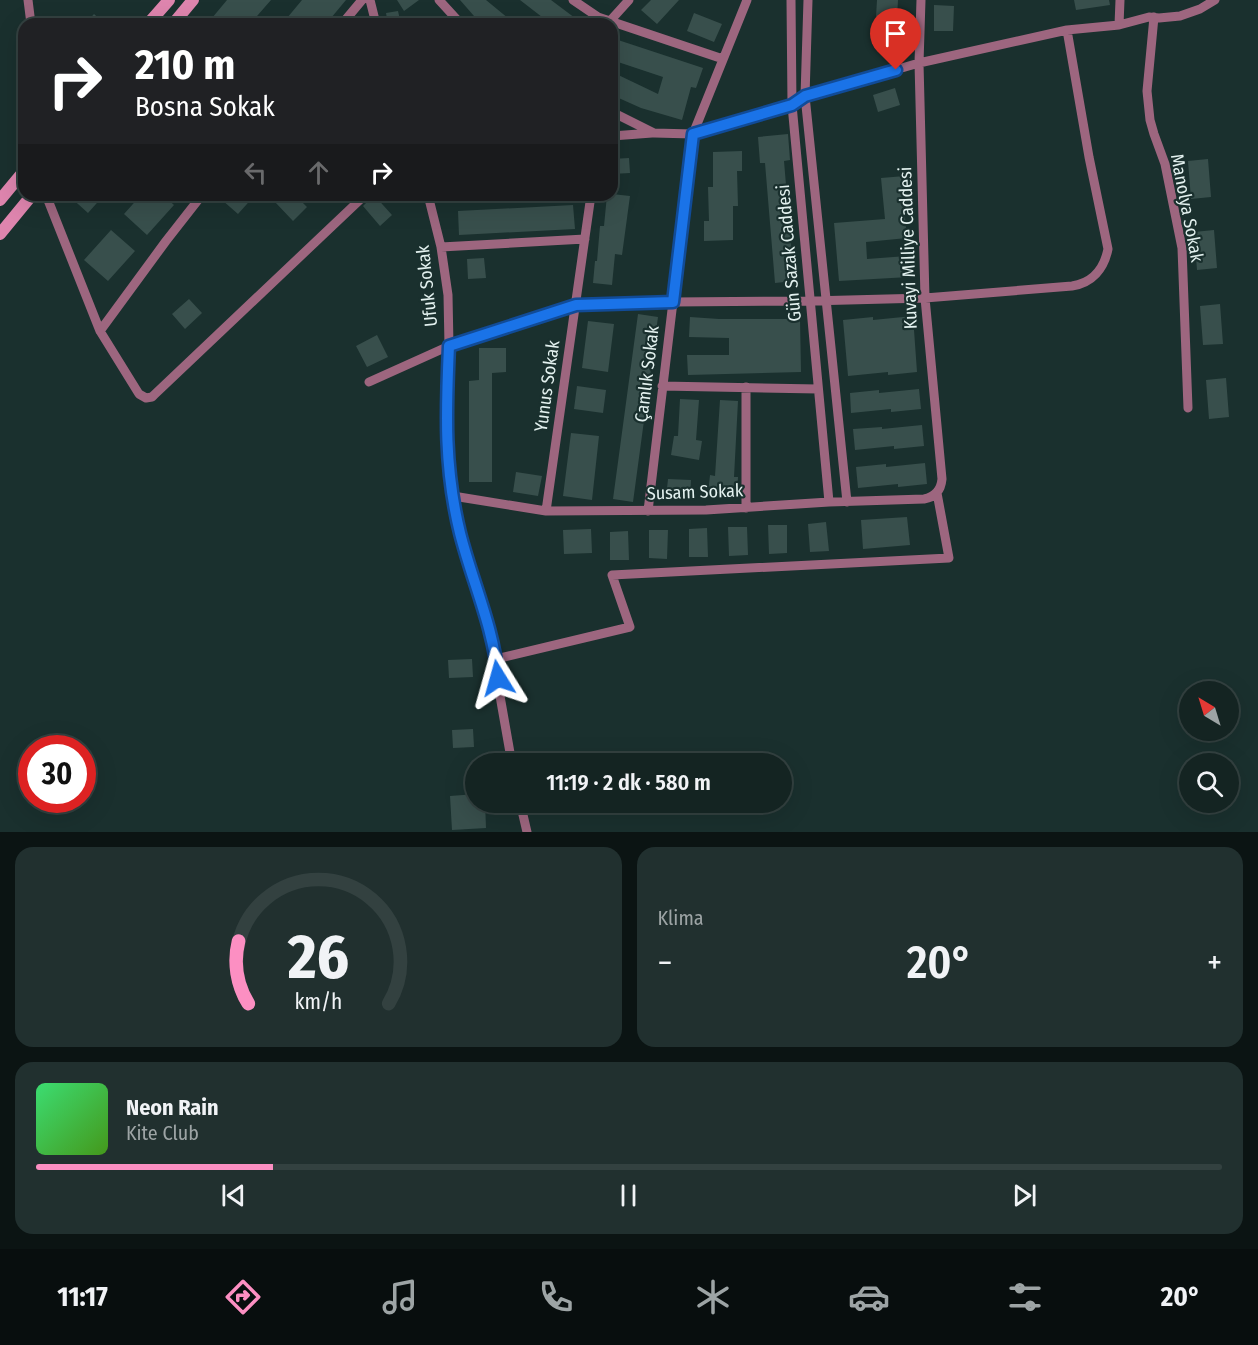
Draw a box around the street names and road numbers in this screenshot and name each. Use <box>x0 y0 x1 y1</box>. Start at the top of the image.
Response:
street label: Manolya Sokak <box>1166 152 1208 265</box>
street label: Kuvayi Milliye Caddesi <box>894 166 922 330</box>
street label: Gün Sazak Caddesi <box>772 183 806 323</box>
street label: Ufuk Sokak <box>412 244 442 328</box>
street label: Çamlık Sokak <box>630 324 664 424</box>
street label: Yunus Sokak <box>530 338 564 433</box>
street label: Susam Sokak <box>646 479 744 505</box>

